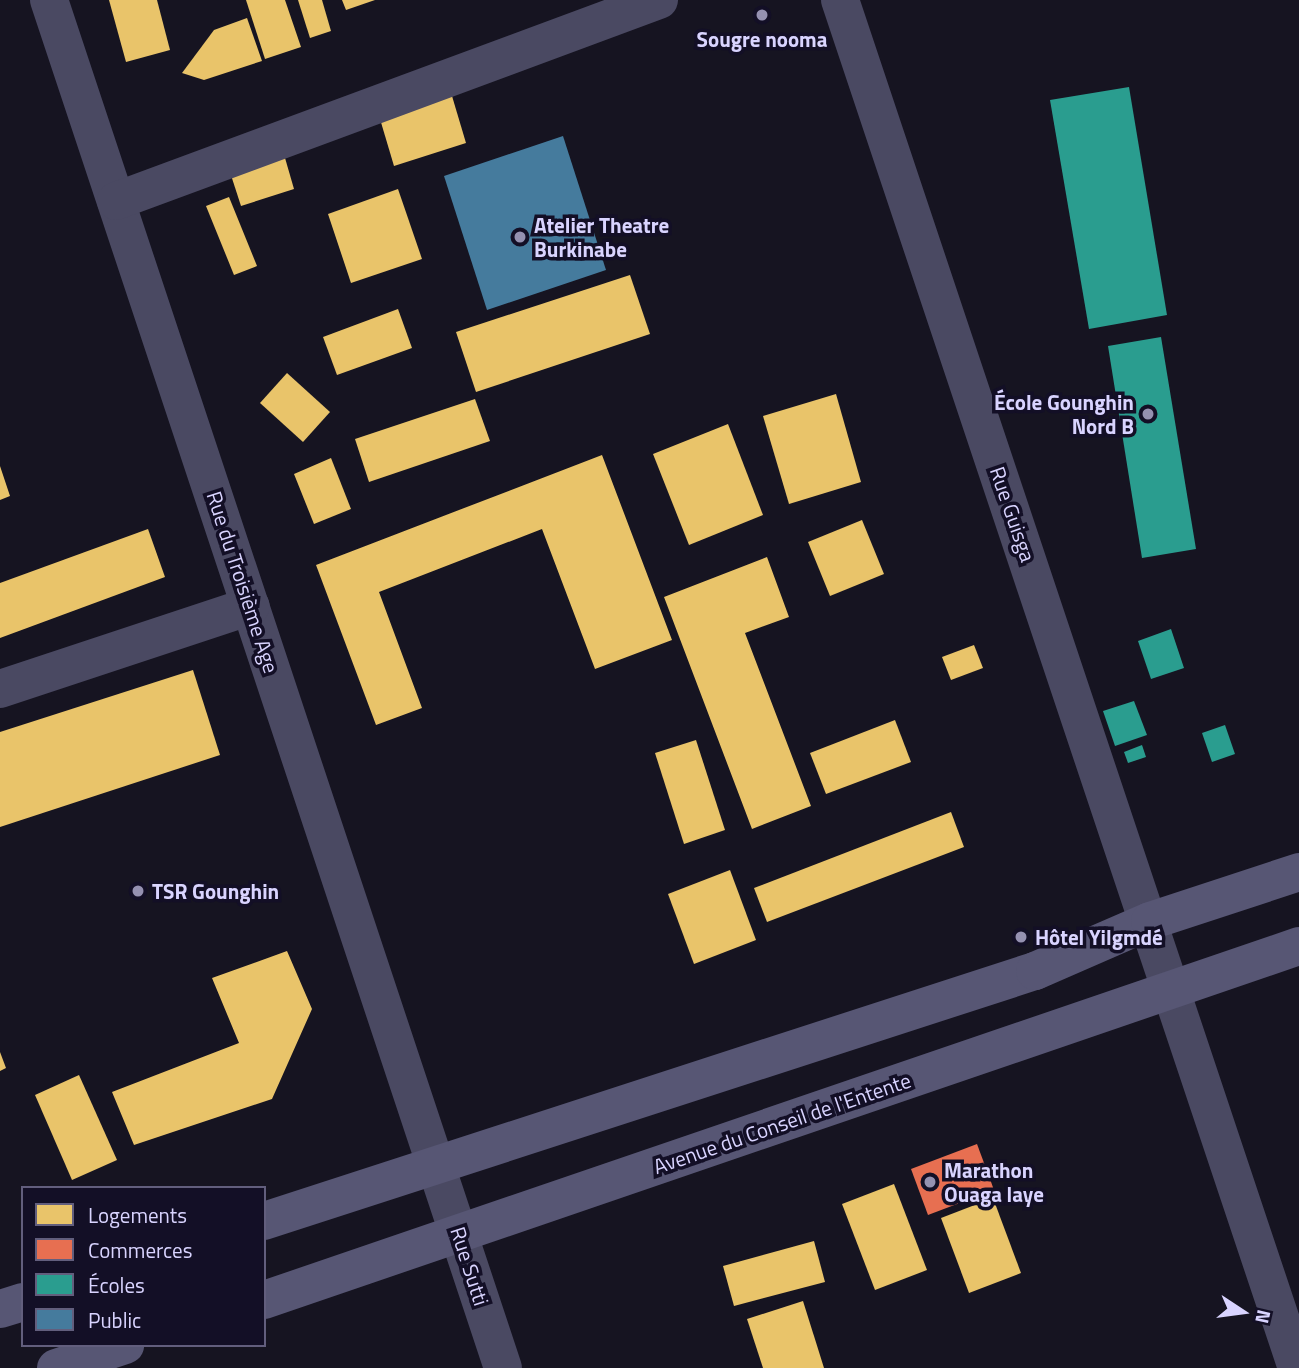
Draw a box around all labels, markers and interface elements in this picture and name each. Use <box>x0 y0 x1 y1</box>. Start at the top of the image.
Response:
marker: Sougre nooma <box>754 7 770 23</box>
place label: Sougre nooma <box>697 26 827 52</box>
place label: Atelier Theatre Burkinabe <box>534 212 669 262</box>
marker: Atelier Theatre Burkinabe <box>512 229 528 245</box>
place label: École Gounghin Nord B <box>994 389 1134 439</box>
marker: École Gounghin Nord B <box>1140 406 1156 422</box>
street label: Rue Guisga <box>985 463 1041 565</box>
street label: Rue du Troisième Age <box>202 488 284 676</box>
place label: TSR Gounghin <box>152 878 279 904</box>
marker: TSR Gounghin <box>130 883 146 899</box>
place label: Hôtel Yilgmdé <box>1035 924 1163 950</box>
marker: Hôtel Yilgmdé <box>1013 929 1029 945</box>
street label: Avenue du Conseil de l'Entente <box>650 1067 914 1179</box>
place label: Marathon Ouaga laye <box>944 1157 1044 1207</box>
marker: Marathon Ouaga laye <box>922 1174 938 1190</box>
legend <box>21 1186 266 1347</box>
text: Logements <box>88 1199 187 1231</box>
street label: Rue Sutti <box>445 1224 495 1308</box>
text: Commerces <box>88 1234 192 1266</box>
text: Écoles <box>88 1269 145 1301</box>
north arrow <box>1208 1277 1278 1347</box>
text: Public <box>88 1304 141 1336</box>
text: N <box>1248 1307 1280 1327</box>

